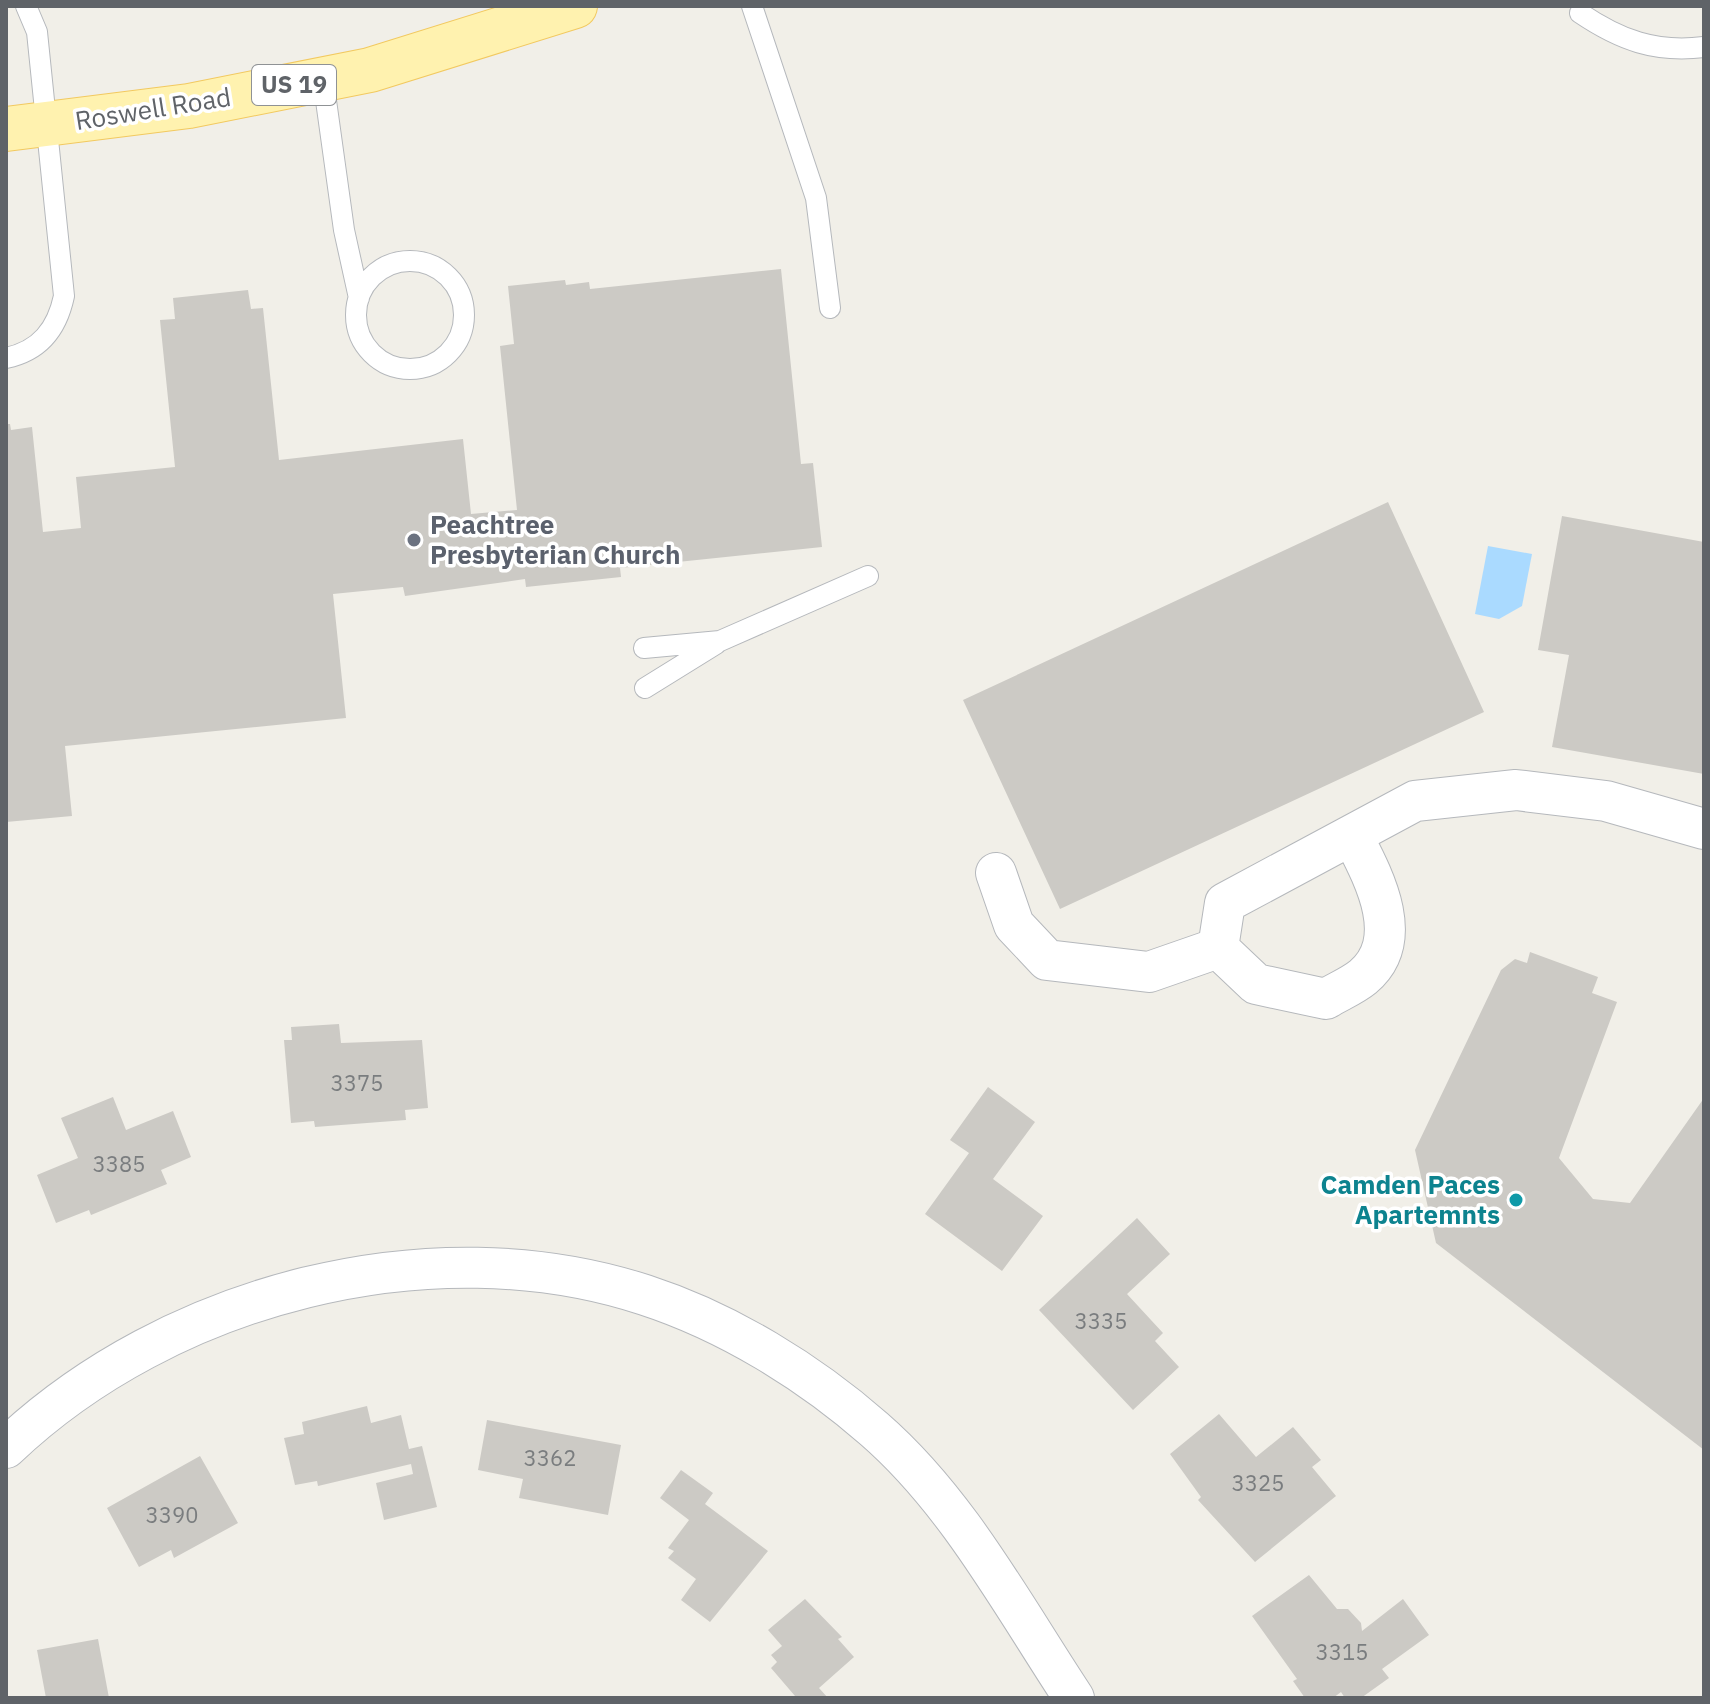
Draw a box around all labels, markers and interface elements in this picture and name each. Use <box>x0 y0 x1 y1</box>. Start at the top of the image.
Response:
road number: US 19 <box>252 65 336 105</box>
street label: Roswell Road <box>73 79 233 137</box>
place label: Peachtree Presbyterian Church <box>430 507 680 571</box>
marker: Peachtree Presbyterian Church <box>405 531 423 549</box>
house number: 3375 <box>331 1068 383 1097</box>
house number: 3385 <box>93 1149 145 1178</box>
place label: Camden Paces Apartemnts <box>1320 1167 1500 1231</box>
marker: Camden Paces Apartemnts <box>1507 1191 1525 1209</box>
house number: 3335 <box>1075 1306 1127 1335</box>
house number: 3362 <box>524 1443 576 1472</box>
house number: 3325 <box>1232 1468 1284 1497</box>
house number: 3390 <box>146 1500 198 1529</box>
house number: 3315 <box>1316 1637 1368 1666</box>

